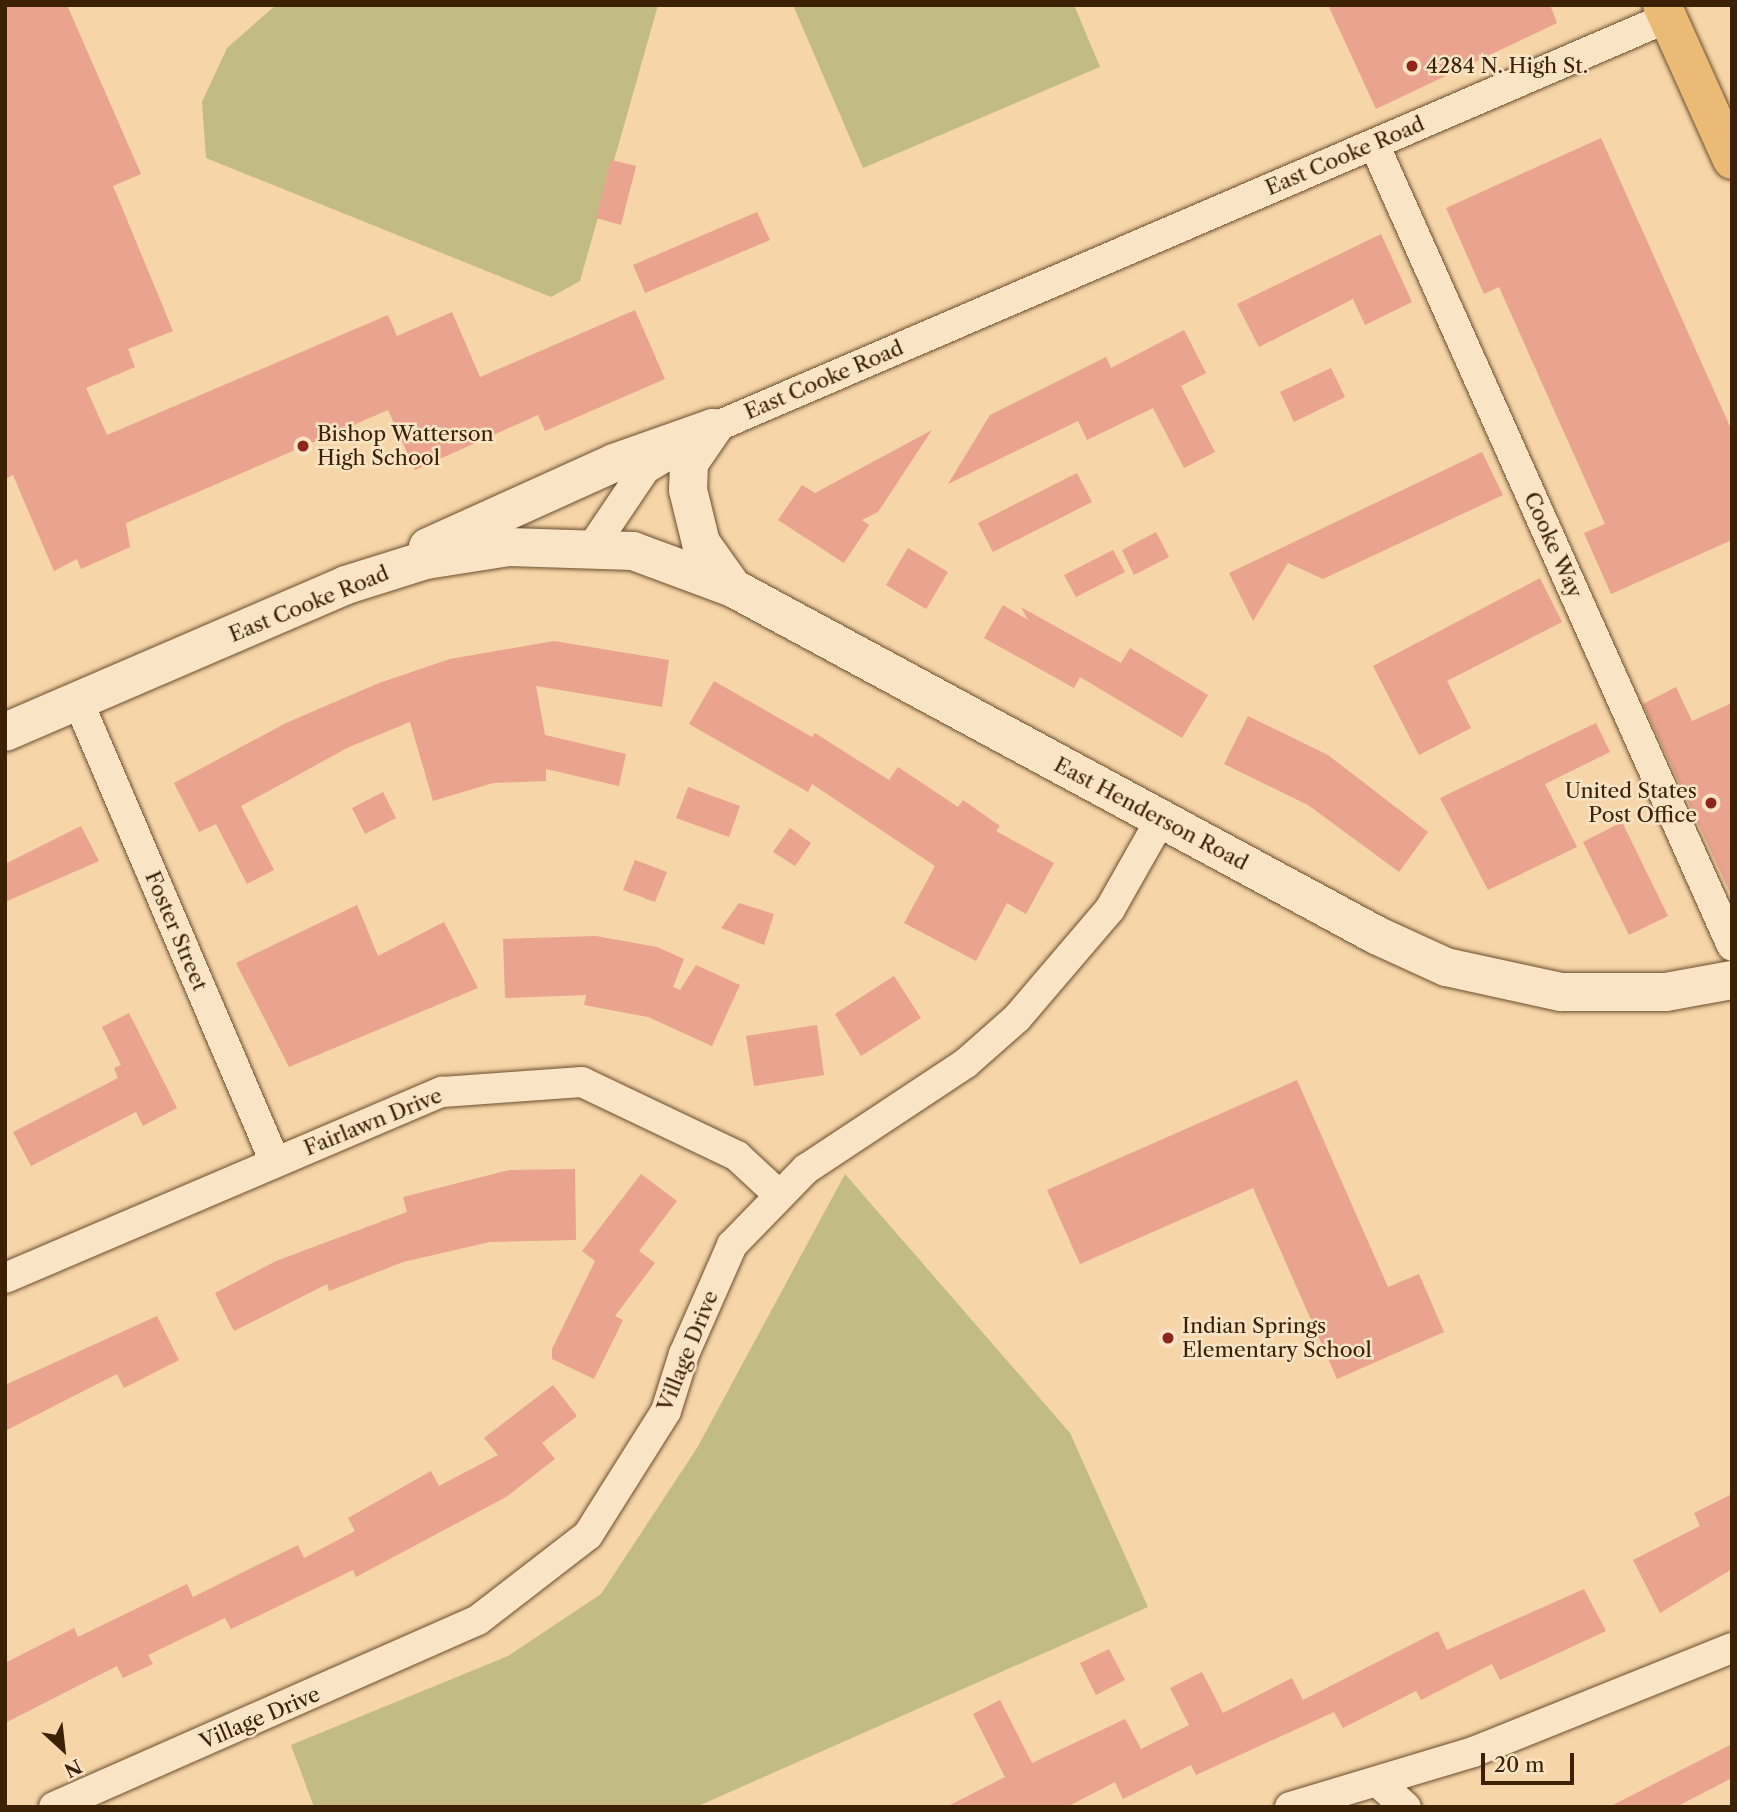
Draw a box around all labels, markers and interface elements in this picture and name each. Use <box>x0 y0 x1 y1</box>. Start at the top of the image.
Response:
place label: 4284 N. High St. <box>1426 53 1588 79</box>
marker: 4284 N. High St. <box>1404 58 1420 74</box>
street label: East Cooke Road <box>1262 111 1428 201</box>
street label: East Cooke Road <box>741 335 907 425</box>
place label: Bishop Watterson High School <box>317 421 495 471</box>
marker: Bishop Watterson High School <box>295 438 311 454</box>
street label: Cooke Way <box>1518 488 1588 602</box>
street label: East Cooke Road <box>225 560 393 648</box>
street label: East Henderson Road <box>1050 752 1252 876</box>
place label: United States Post Office <box>1565 778 1697 828</box>
marker: United States Post Office <box>1703 795 1719 811</box>
street label: Foster Street <box>139 867 213 995</box>
street label: Fairlawn Drive <box>300 1083 446 1161</box>
street label: Village Drive <box>652 1287 724 1415</box>
place label: Indian Springs Elementary School <box>1182 1313 1372 1363</box>
marker: Indian Springs Elementary School <box>1160 1330 1176 1346</box>
street label: Village Drive <box>196 1681 324 1755</box>
north arrow <box>28 1714 98 1784</box>
scale bar <box>1485 1738 1578 1782</box>
text: 20 m <box>1494 1752 1545 1777</box>
text: N <box>60 1754 85 1782</box>

